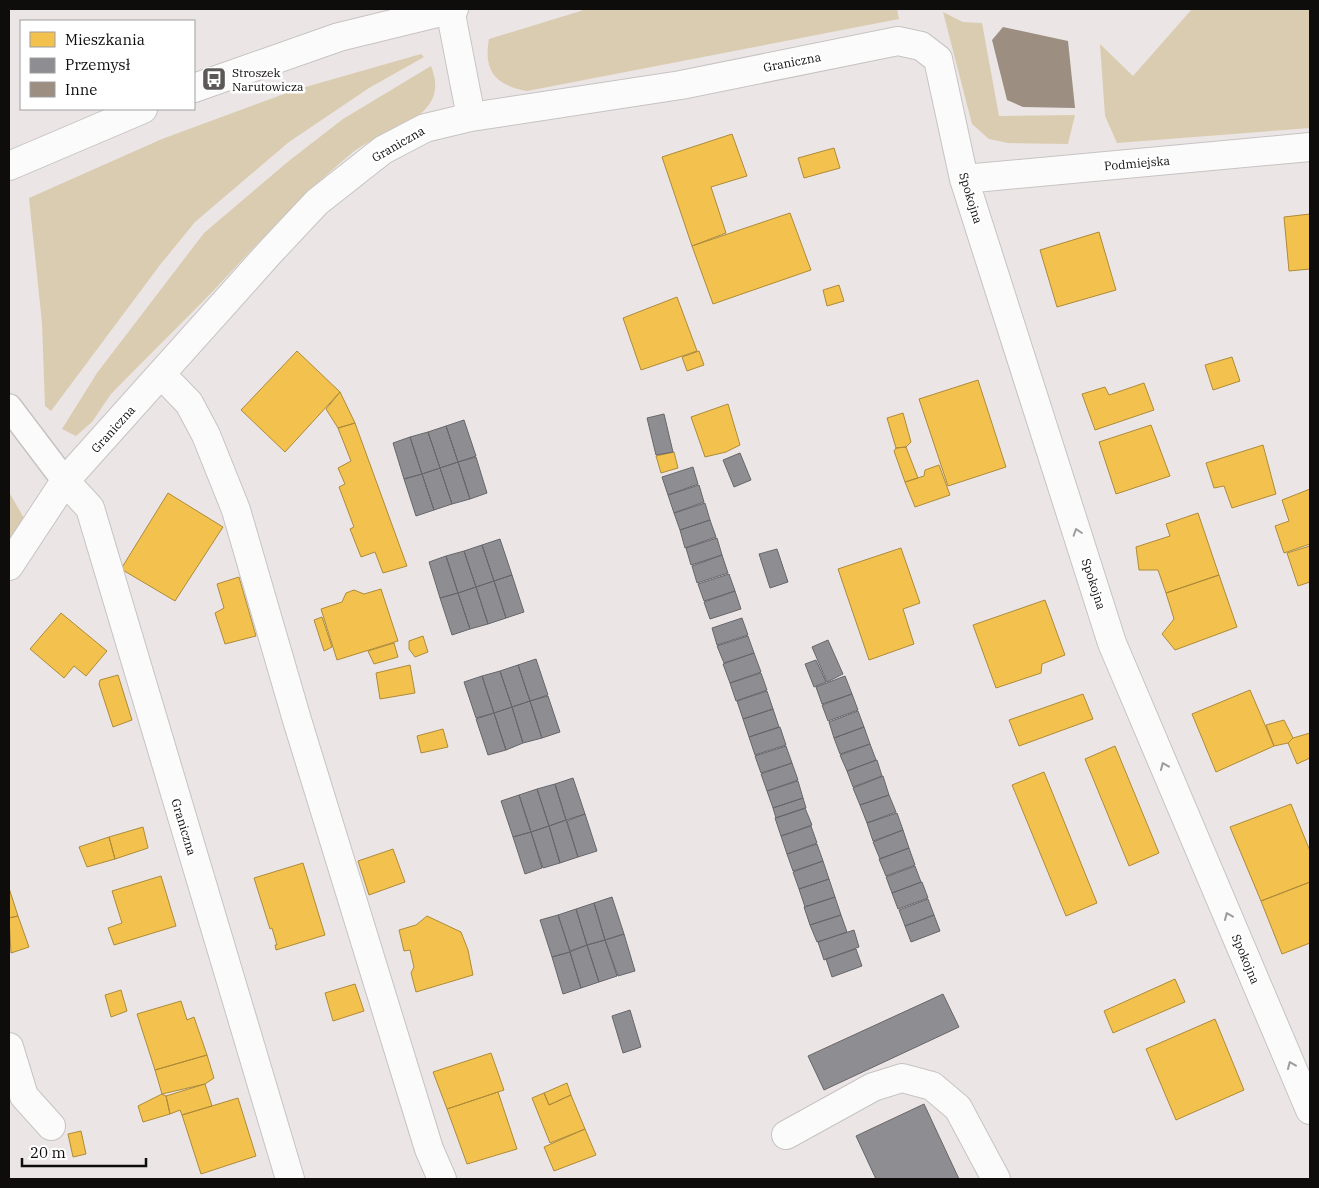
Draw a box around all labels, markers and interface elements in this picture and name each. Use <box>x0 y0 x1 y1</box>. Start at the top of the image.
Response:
legend <box>20 20 195 110</box>
text: Mieszkania <box>65 30 145 49</box>
street label: Graniczna <box>762 49 823 75</box>
text: Przemysł <box>65 55 131 74</box>
place label: Stroszek Narutowicza <box>232 65 304 94</box>
bus stop icon: Stroszek Narutowicza <box>201 66 227 92</box>
text: Inne <box>65 80 97 99</box>
street label: Graniczna <box>369 123 427 165</box>
street label: Podmiejska <box>1103 153 1171 173</box>
street label: Spokojna <box>956 171 986 226</box>
street label: Graniczna <box>88 402 138 456</box>
one-way arrow <box>1073 528 1083 537</box>
street label: Spokojna <box>1079 557 1109 612</box>
one-way arrow <box>1160 762 1171 771</box>
street label: Graniczna <box>168 797 200 858</box>
one-way arrow <box>1223 912 1234 921</box>
street label: Spokojna <box>1229 932 1263 987</box>
one-way arrow <box>1287 1061 1298 1070</box>
scale bar <box>22 1136 146 1168</box>
text: 20 m <box>30 1143 66 1162</box>

